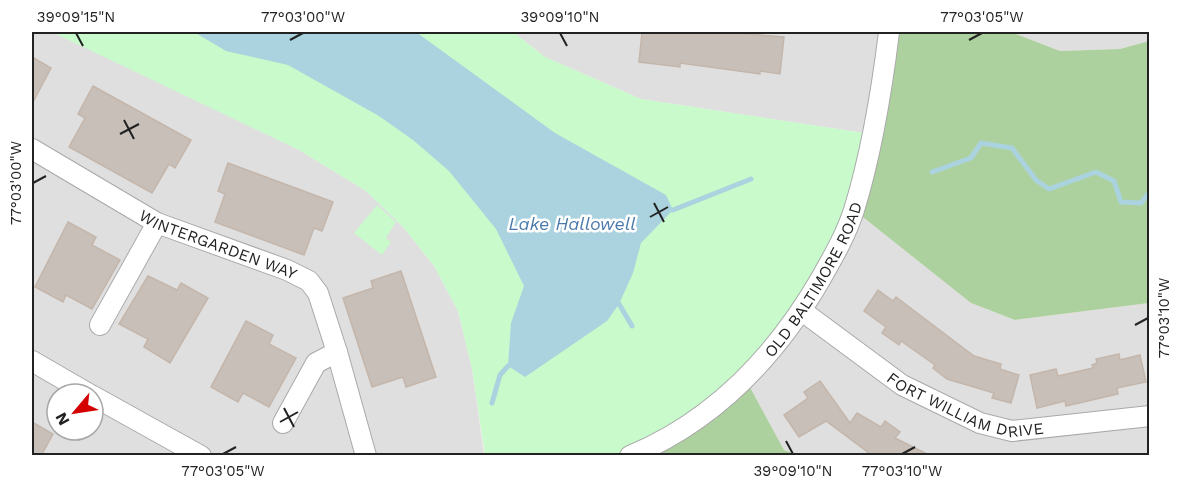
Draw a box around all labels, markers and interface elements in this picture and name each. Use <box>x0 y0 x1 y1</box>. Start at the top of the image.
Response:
text: 39°09'15"N <box>37 8 115 26</box>
text: 77°03'00"W <box>261 8 345 26</box>
text: 39°09'10"N <box>520 8 600 26</box>
text: 77°03'05"W <box>940 8 1024 26</box>
text: 77°03'00"W <box>7 141 25 225</box>
street label: OLD BALTIMORE ROAD <box>760 199 865 361</box>
street label: WINTERGARDEN WAY <box>136 205 300 283</box>
water label: Lake Hallowell <box>508 213 636 234</box>
text: 77°03'10"W <box>1155 278 1173 358</box>
street label: FORT WILLIAM DRIVE <box>883 368 1044 441</box>
north arrow <box>45 382 105 442</box>
text: N <box>51 409 74 429</box>
text: 77°03'05"W <box>181 462 265 480</box>
text: 39°09'10"N <box>753 462 833 480</box>
text: 77°03'10"W <box>862 462 942 480</box>

